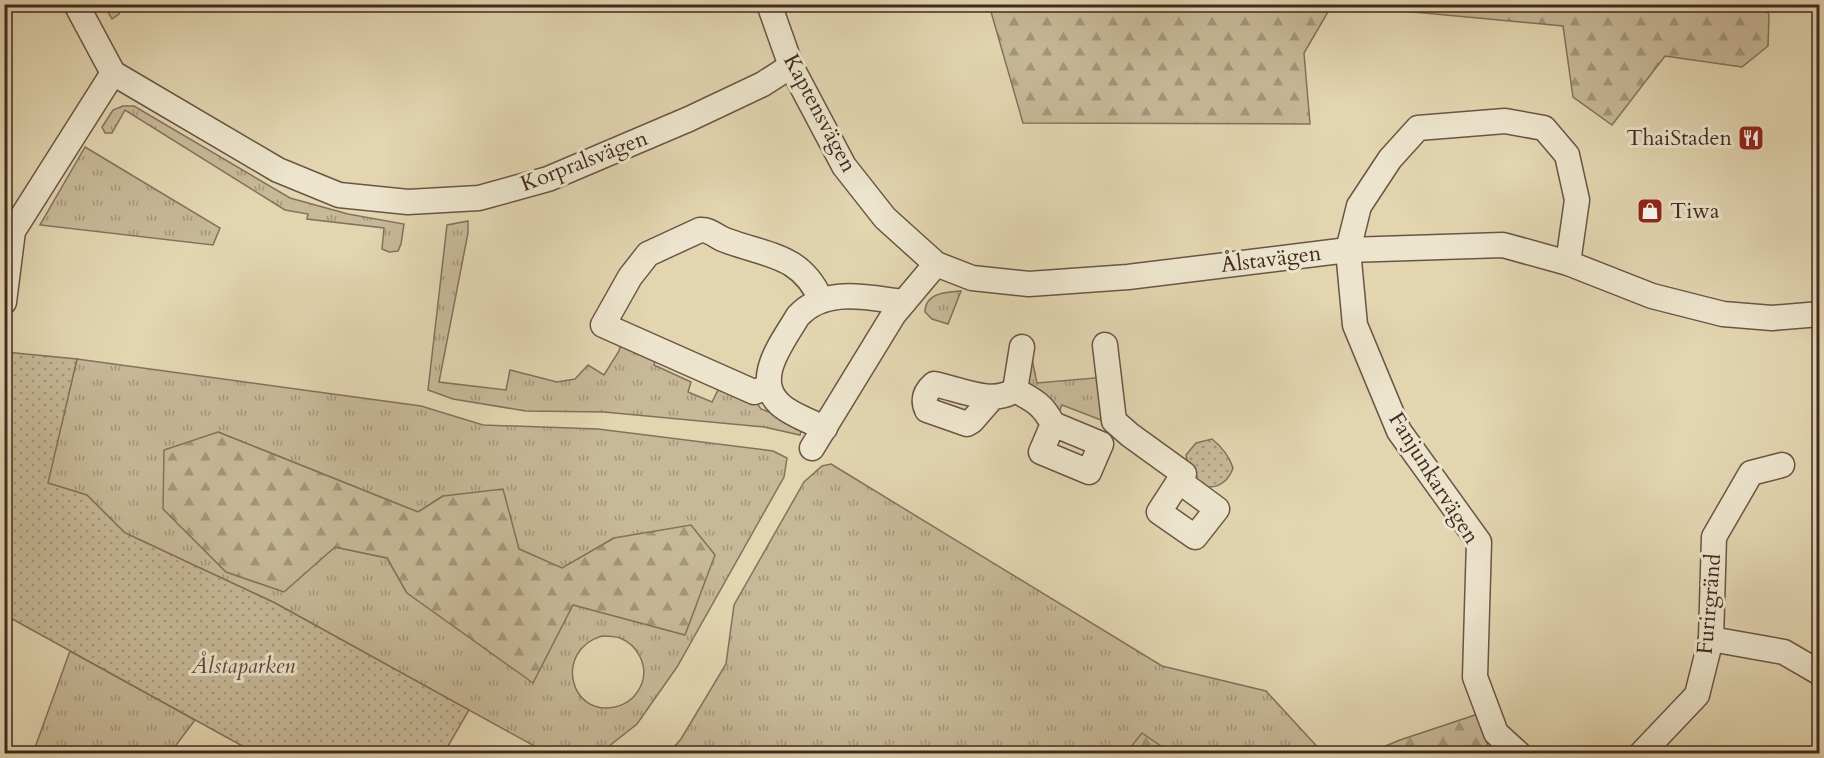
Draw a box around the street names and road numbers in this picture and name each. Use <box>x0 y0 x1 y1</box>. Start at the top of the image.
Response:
street label: Kaptensvägen <box>776 49 864 178</box>
street label: Korpralsvägen <box>516 123 652 199</box>
street label: Ålstavägen <box>1219 238 1323 280</box>
street label: Fanjunkarvägen <box>1381 406 1487 550</box>
street label: Furirgränd <box>1690 552 1728 656</box>

